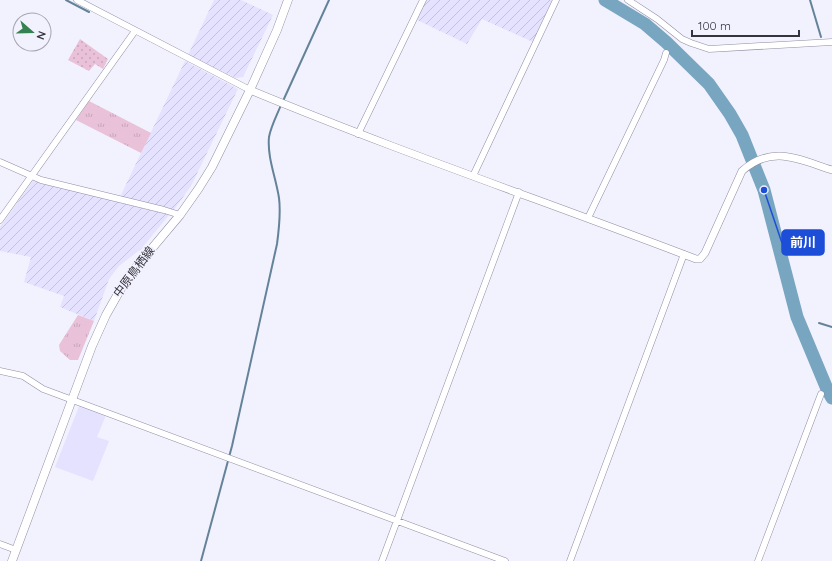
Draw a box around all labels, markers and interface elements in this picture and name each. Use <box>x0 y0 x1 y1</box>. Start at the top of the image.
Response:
north arrow <box>12 12 52 52</box>
scale bar <box>692 12 799 38</box>
text: 100 m <box>698 18 731 33</box>
text: N <box>33 29 49 42</box>
callout: 前川 <box>782 230 824 255</box>
text: 前川 <box>790 234 816 250</box>
street label: 中原鳥栖線 <box>110 243 158 300</box>

